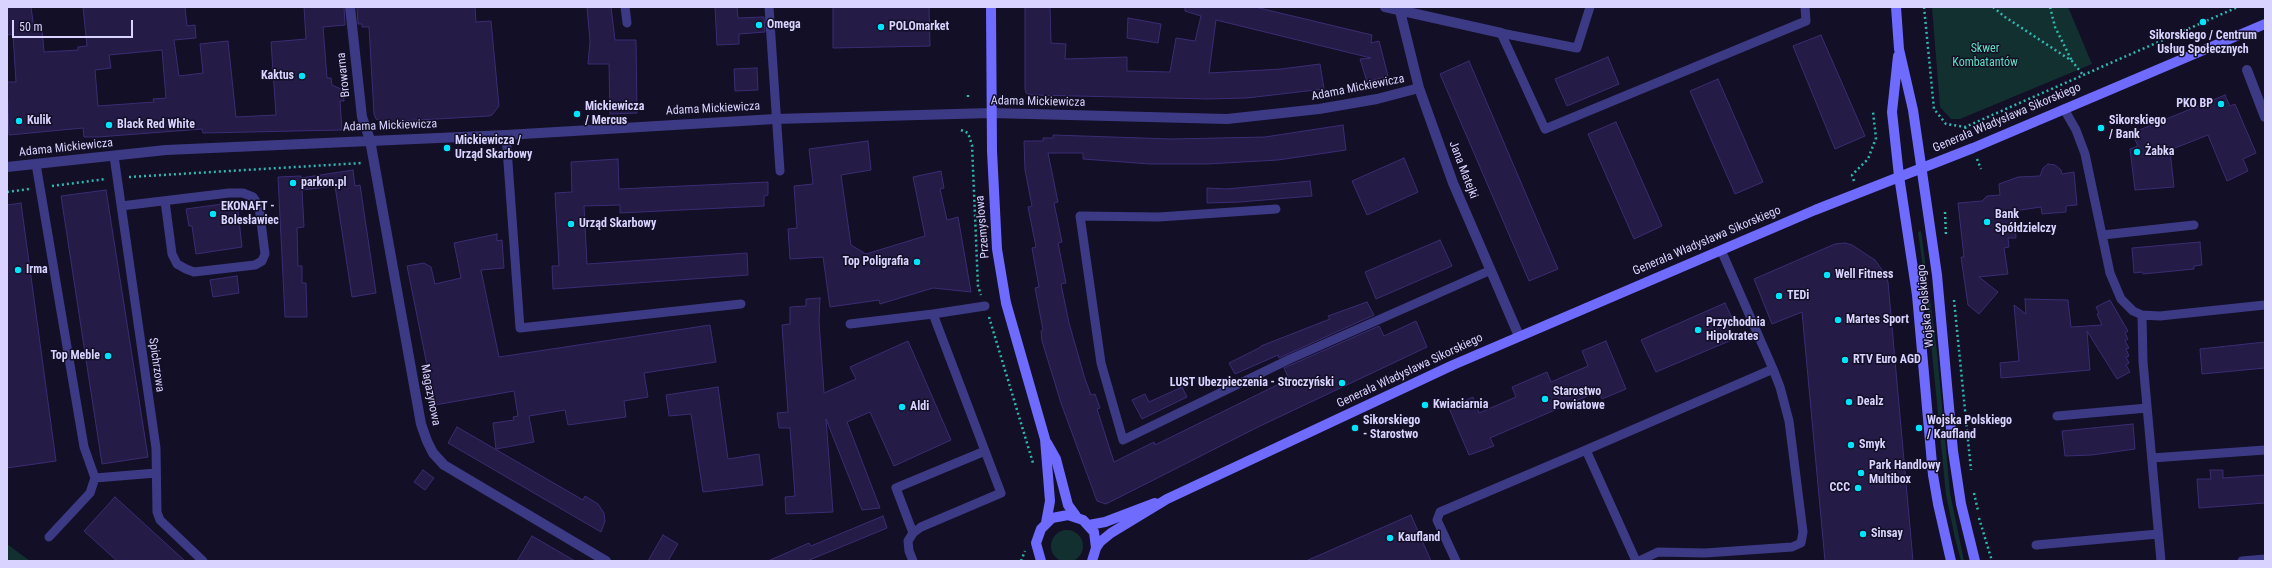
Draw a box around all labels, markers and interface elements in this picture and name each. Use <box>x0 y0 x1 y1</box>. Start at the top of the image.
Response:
scale bar <box>14 12 135 38</box>
marker: Sikorskiego / Centrum Usług Społecznych <box>2198 17 2208 27</box>
place label: Omega <box>767 18 801 32</box>
text: 50 m <box>19 20 43 34</box>
marker: Omega <box>754 20 764 30</box>
place label: POLOmarket <box>889 20 949 34</box>
marker: POLOmarket <box>876 22 886 32</box>
place label: Sikorskiego / Centrum Usług Społecznych <box>2149 29 2257 57</box>
park label: Skwer Kombatantów <box>1952 42 2018 70</box>
street label: Browarna <box>334 52 354 98</box>
place label: Kaktus <box>261 69 294 83</box>
marker: Kaktus <box>297 71 307 81</box>
street label: Adama Mickiewicza <box>1310 72 1406 104</box>
street label: Generała Władysława Sikorskiego <box>1931 80 2083 156</box>
street label: Adama Mickiewicza <box>991 94 1085 110</box>
place label: PKO BP <box>2176 97 2213 111</box>
street label: Adama Mickiewicza <box>665 99 761 119</box>
marker: PKO BP <box>2216 99 2226 109</box>
place label: Mickiewicza / Mercus <box>585 100 644 128</box>
marker: Mickiewicza / Mercus <box>572 109 582 119</box>
place label: Kulik <box>27 114 51 128</box>
place label: Sikorskiego / Bank <box>2109 114 2166 142</box>
marker: Kulik <box>14 116 24 126</box>
street label: Adama Mickiewicza <box>343 117 437 135</box>
place label: Black Red White <box>117 118 195 132</box>
marker: Black Red White <box>104 120 114 130</box>
marker: Sikorskiego / Bank <box>2096 123 2106 133</box>
place label: Mickiewicza / Urząd Skarbowy <box>455 134 532 162</box>
street label: Adama Mickiewicza <box>18 136 114 160</box>
street label: Jana Matejki <box>1445 139 1481 201</box>
marker: Mickiewicza / Urząd Skarbowy <box>442 143 452 153</box>
place label: Żabka <box>2145 145 2174 159</box>
marker: Żabka <box>2132 147 2142 157</box>
place label: parkon.pl <box>301 176 347 190</box>
marker: parkon.pl <box>288 178 298 188</box>
street label: Przemysłowa <box>973 195 993 259</box>
place label: EKONAFT - Bolesławiec <box>221 200 279 228</box>
street label: Generała Władysława Sikorskiego <box>1631 203 1783 279</box>
place label: Bank Spółdzielczy <box>1995 208 2056 236</box>
marker: EKONAFT - Bolesławiec <box>208 209 218 219</box>
place label: Urząd Skarbowy <box>579 217 656 231</box>
marker: Bank Spółdzielczy <box>1982 217 1992 227</box>
marker: Urząd Skarbowy <box>566 219 576 229</box>
place label: Top Poligrafia <box>843 255 909 269</box>
marker: Top Poligrafia <box>912 257 922 267</box>
place label: Irma <box>26 263 48 277</box>
street label: Wojska Polskiego <box>1914 264 1938 348</box>
marker: Irma <box>13 265 23 275</box>
place label: Well Fitness <box>1835 268 1893 282</box>
marker: Well Fitness <box>1822 270 1832 280</box>
place label: TEDi <box>1787 289 1809 303</box>
marker: TEDi <box>1774 291 1784 301</box>
place label: Martes Sport <box>1846 313 1909 327</box>
marker: Martes Sport <box>1833 315 1843 325</box>
place label: Przychodnia Hipokrates <box>1706 316 1765 344</box>
marker: Przychodnia Hipokrates <box>1693 325 1703 335</box>
street label: Generała Władysława Sikorskiego <box>1335 331 1485 411</box>
street label: Spichrzowa <box>145 337 167 393</box>
place label: Top Meble <box>50 349 100 363</box>
marker: Top Meble <box>103 351 113 361</box>
place label: RTV Euro AGD <box>1853 353 1921 367</box>
marker: RTV Euro AGD <box>1840 355 1850 365</box>
street label: Magazynowa <box>417 363 443 427</box>
place label: LUST Ubezpieczenia - Stroczyński <box>1170 376 1334 390</box>
marker: LUST Ubezpieczenia - Stroczyński <box>1337 378 1347 388</box>
place label: Starostwo Powiatowe <box>1553 385 1605 413</box>
marker: Starostwo Powiatowe <box>1540 394 1550 404</box>
place label: Dealz <box>1857 395 1884 409</box>
marker: Dealz <box>1844 397 1854 407</box>
place label: Kwiaciarnia <box>1433 398 1488 412</box>
place label: Aldi <box>910 400 929 414</box>
marker: Kwiaciarnia <box>1420 400 1430 410</box>
marker: Aldi <box>897 402 907 412</box>
place label: Sikorskiego - Starostwo <box>1363 414 1420 442</box>
place label: Wojska Polskiego / Kaufland <box>1927 414 2012 442</box>
marker: Sikorskiego - Starostwo <box>1350 423 1360 433</box>
marker: Wojska Polskiego / Kaufland <box>1914 423 1924 433</box>
place label: Smyk <box>1859 438 1885 452</box>
marker: Smyk <box>1846 440 1856 450</box>
place label: Park Handlowy Multibox <box>1869 459 1941 487</box>
marker: Park Handlowy Multibox <box>1856 468 1866 478</box>
place label: CCC <box>1829 481 1850 495</box>
marker: CCC <box>1853 483 1863 493</box>
place label: Sinsay <box>1871 527 1903 541</box>
marker: Sinsay <box>1858 529 1868 539</box>
place label: Kaufland <box>1398 531 1440 545</box>
marker: Kaufland <box>1385 533 1395 543</box>

